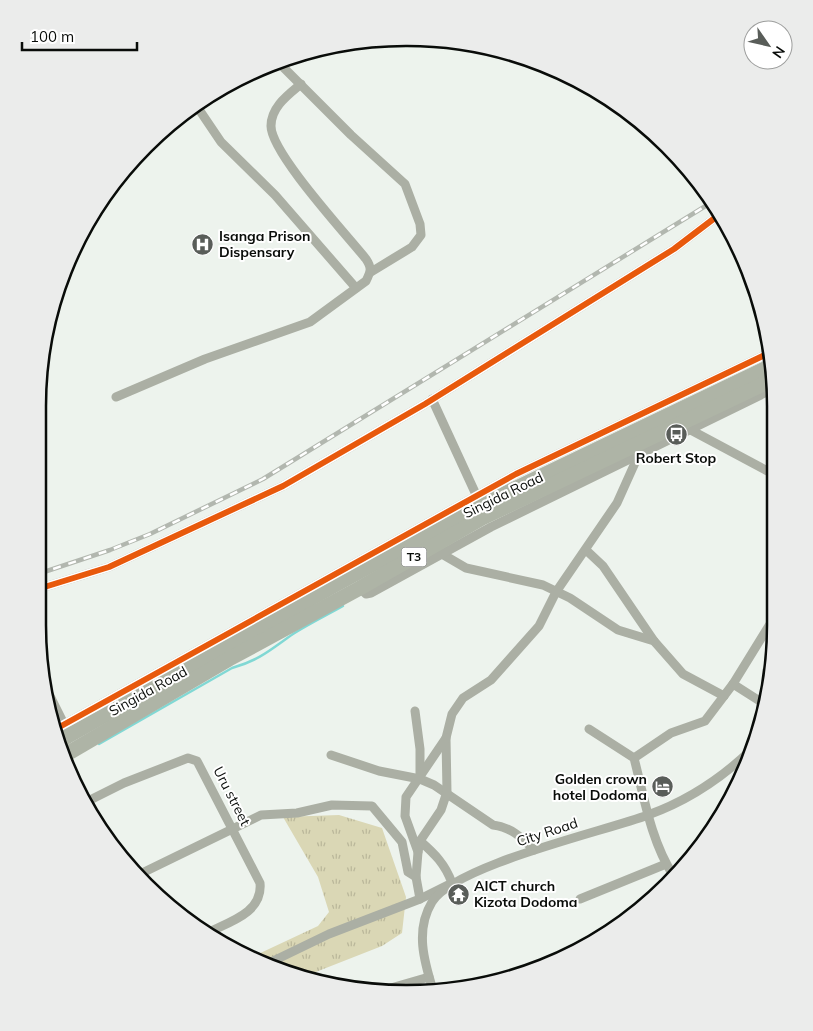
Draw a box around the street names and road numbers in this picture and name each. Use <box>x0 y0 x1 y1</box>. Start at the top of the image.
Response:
street label: Singida Road <box>460 468 546 522</box>
road number: T3 <box>402 548 426 566</box>
street label: Singida Road <box>106 662 190 720</box>
street label: Uru street <box>209 763 255 829</box>
street label: City Road <box>514 814 580 850</box>

